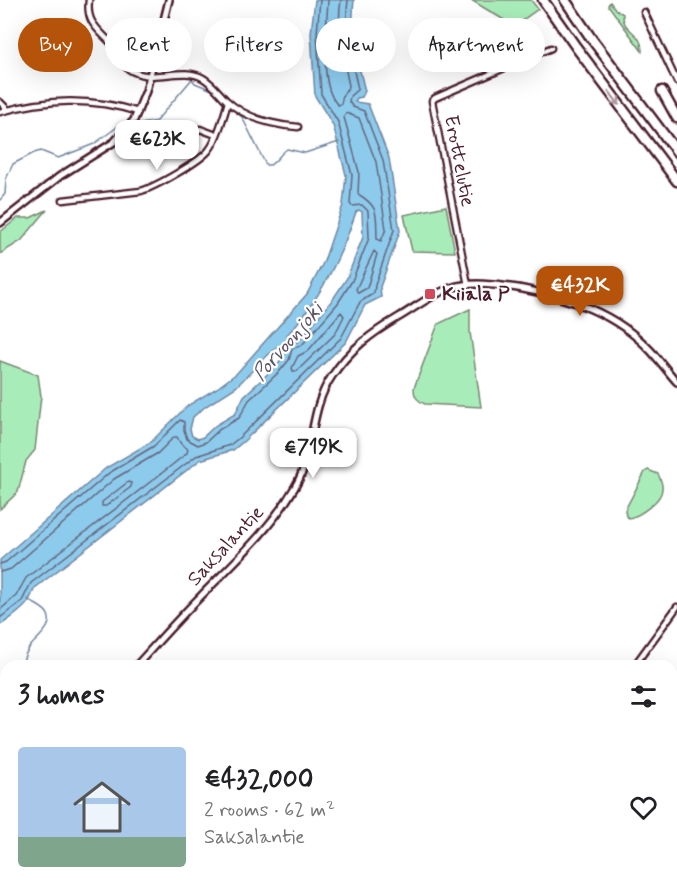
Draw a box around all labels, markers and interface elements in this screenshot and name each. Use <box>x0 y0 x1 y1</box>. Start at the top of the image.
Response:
chip: Buy <box>18 18 93 72</box>
chip: Rent <box>105 18 192 72</box>
chip: Filters <box>204 18 304 72</box>
chip: New <box>316 18 396 72</box>
chip: Apartment <box>408 18 545 72</box>
one-way arrow <box>608 90 620 106</box>
street label: Erottelutie <box>437 113 481 209</box>
pin: €623K <box>115 120 199 171</box>
text: €623K <box>129 126 185 153</box>
pin: €432K <box>538 266 622 317</box>
text: €432K <box>550 272 610 299</box>
place label: Kiiala P <box>442 281 510 308</box>
marker: Kiiala P <box>423 287 437 301</box>
water label: Porvoonjoki <box>246 295 331 387</box>
pin: €719K <box>271 428 355 479</box>
text: €719K <box>284 434 342 461</box>
street label: Saksalantie <box>182 500 270 592</box>
text: 3 homes <box>18 679 105 713</box>
icon: filters <box>627 680 660 713</box>
text: €432,000 <box>204 763 313 797</box>
icon: home <box>66 771 138 843</box>
icon: heart <box>627 791 660 824</box>
text: 2 rooms · 62 m² <box>204 797 335 824</box>
text: Saksalantie <box>204 824 305 851</box>

